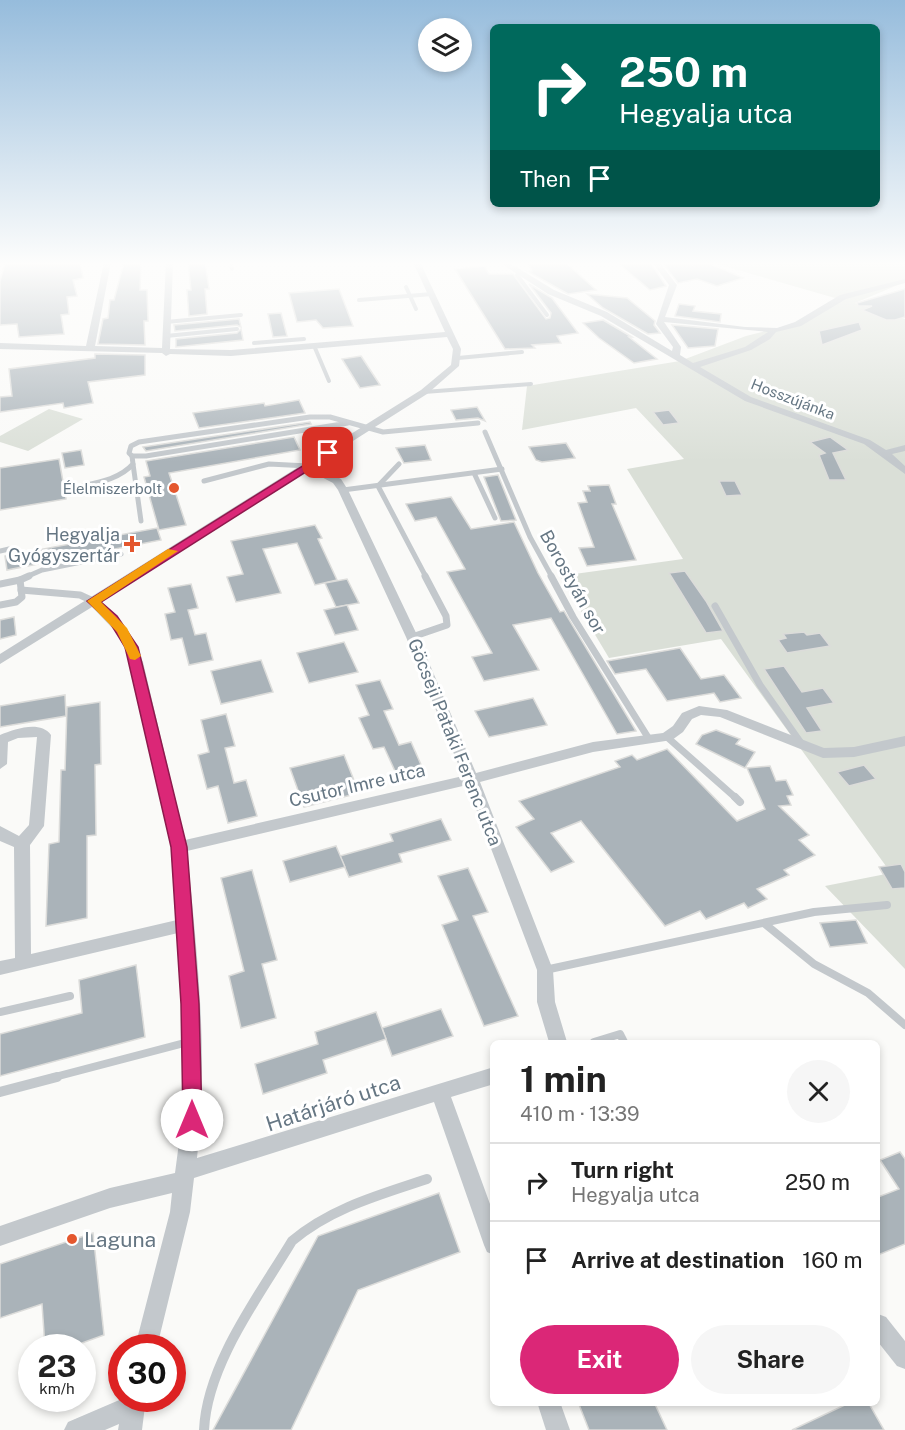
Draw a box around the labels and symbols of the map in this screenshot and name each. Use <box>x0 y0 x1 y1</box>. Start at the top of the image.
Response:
street label: Hosszújánka <box>749 375 837 423</box>
pin <box>302 427 353 478</box>
place label: Élelmiszerbolt <box>63 480 162 497</box>
marker: Élelmiszerbolt <box>167 481 181 495</box>
place label: Hegyalja Gyógyszertár <box>8 524 120 566</box>
street label: Borostyán sor <box>536 526 610 638</box>
marker: Hegyalja Gyógyszertár <box>125 537 139 551</box>
street label: Göcseji Pataki Ferenc utca <box>404 635 506 849</box>
street label: Csutor Imre utca <box>287 759 427 811</box>
street label: Határjáró utca <box>263 1069 403 1137</box>
position arrow <box>160 1088 224 1152</box>
place label: Laguna <box>84 1227 156 1252</box>
marker: Laguna <box>65 1232 79 1246</box>
speed limit sign: 30 <box>108 1334 186 1412</box>

